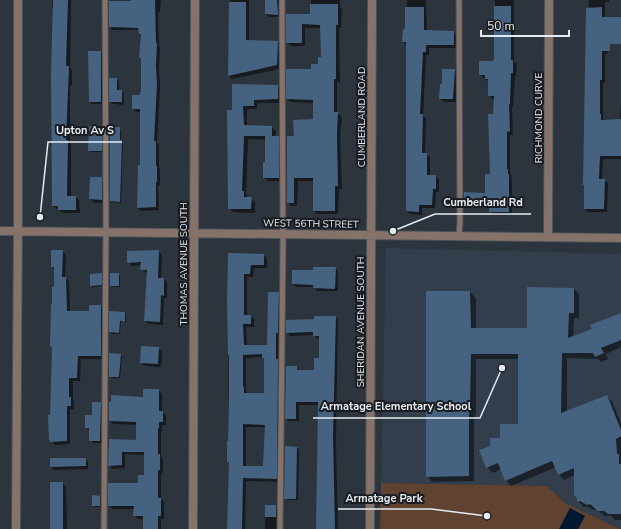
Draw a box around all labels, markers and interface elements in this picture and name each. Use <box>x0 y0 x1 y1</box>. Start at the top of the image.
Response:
scale bar <box>481 12 569 38</box>
text: 50 m <box>487 18 515 34</box>
street label: CUMBERLAND ROAD <box>355 67 369 167</box>
street label: RICHMOND CURVE <box>532 73 546 163</box>
callout: Upton Av S <box>48 119 122 142</box>
text: Upton Av S <box>56 123 114 138</box>
callout: Cumberland Rd <box>435 191 531 214</box>
text: Cumberland Rd <box>443 195 523 210</box>
street label: THOMAS AVENUE SOUTH <box>177 202 191 326</box>
street label: WEST 56TH STREET <box>263 216 359 232</box>
street label: SHERIDAN AVENUE SOUTH <box>354 257 368 387</box>
callout: Armatage Elementary School <box>313 395 480 418</box>
text: Armatage Elementary School <box>321 399 472 414</box>
callout: Armatage Park <box>338 486 431 509</box>
text: Armatage Park <box>345 491 424 506</box>

